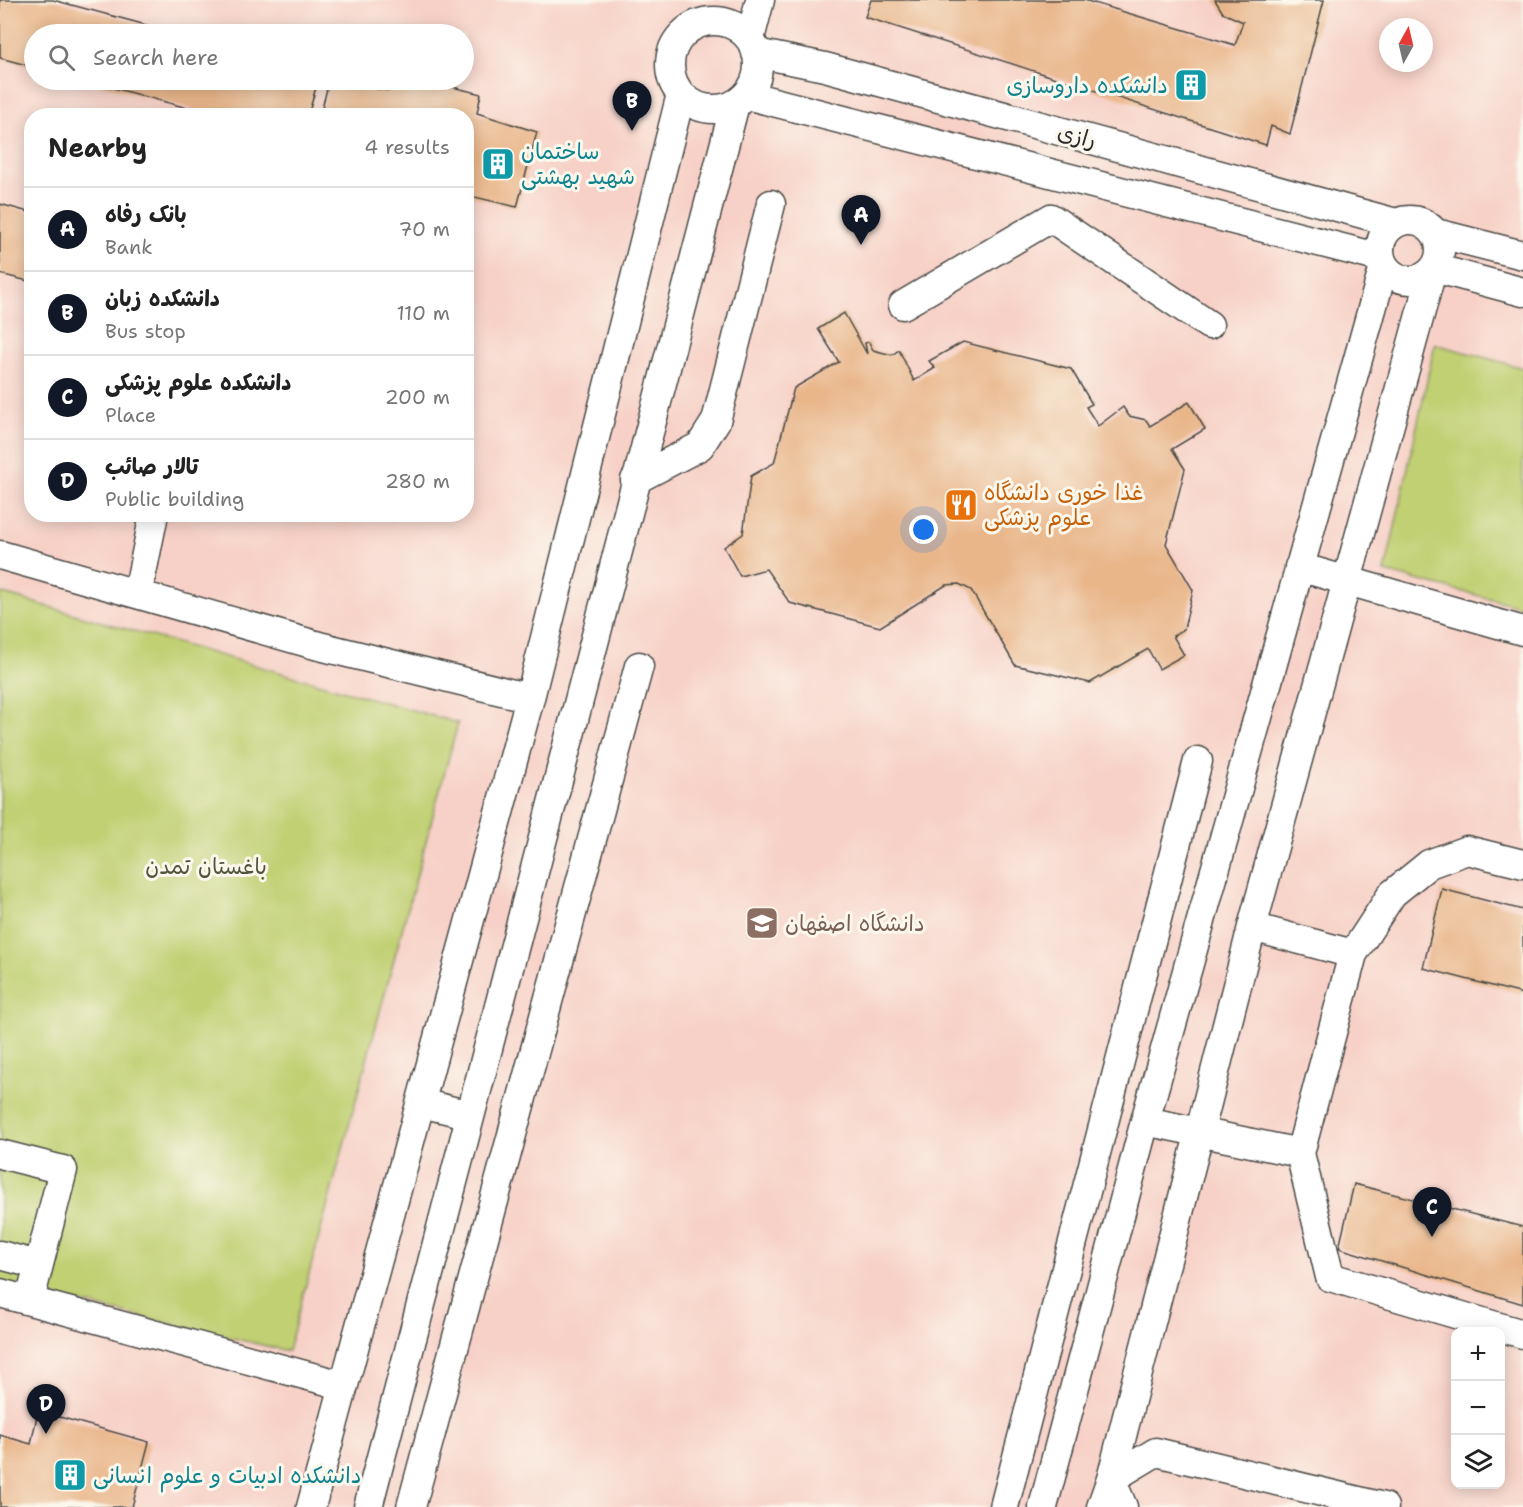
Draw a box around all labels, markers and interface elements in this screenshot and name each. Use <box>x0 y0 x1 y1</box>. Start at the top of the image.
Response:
north arrow <box>1379 18 1433 72</box>
search box <box>24 24 474 90</box>
icon: search <box>45 41 78 74</box>
text: Search here <box>93 43 219 72</box>
building icon: دانشکده داروسازی <box>1173 67 1209 103</box>
place label: دانشکده داروسازی <box>1006 71 1168 100</box>
pin: B <box>612 82 652 131</box>
street label: رازی <box>1054 117 1100 155</box>
text: Nearby <box>48 130 147 165</box>
text: 4 results <box>364 134 450 160</box>
place label: ساختمان شهید بهشتی <box>521 137 635 191</box>
building icon: ساختمان شهید بهشتی <box>480 146 516 182</box>
pin: A <box>842 196 880 245</box>
text: بانک رفاه <box>105 200 187 229</box>
text: A <box>60 216 75 242</box>
text: 70 m <box>398 216 450 242</box>
text: Bank <box>105 234 153 260</box>
text: دانشکده زبان <box>105 284 220 313</box>
text: B <box>61 300 74 326</box>
text: 110 m <box>396 300 450 326</box>
text: Bus stop <box>105 318 186 344</box>
text: دانشکده علوم پزشکی <box>105 368 291 397</box>
text: C <box>61 384 74 410</box>
text: 200 m <box>385 384 450 410</box>
text: Place <box>105 402 156 428</box>
text: تالار صائب <box>105 452 198 481</box>
text: D <box>60 468 75 494</box>
text: 280 m <box>385 468 450 494</box>
place label: غذا خوری دانشگاه علوم پزشکی <box>984 478 1143 535</box>
text: Public building <box>105 486 244 512</box>
restaurant icon: غذا خوری دانشگاه علوم پزشکی <box>943 487 979 523</box>
your location <box>909 515 938 544</box>
park label: باغستان تمدن <box>145 852 267 881</box>
school or university icon: دانشگاه اصفهان <box>744 905 780 941</box>
place label: دانشگاه اصفهان <box>785 909 925 938</box>
pin: C <box>1412 1188 1452 1237</box>
map controls <box>1451 1327 1505 1489</box>
button: + <box>1451 1327 1505 1381</box>
button: − <box>1451 1381 1505 1435</box>
pin: D <box>26 1384 66 1434</box>
button: layers <box>1451 1435 1505 1489</box>
building icon: دانشکده ادبیات و علوم انسانی <box>52 1457 88 1493</box>
place label: دانشکده ادبیات و علوم انسانی <box>93 1461 361 1493</box>

